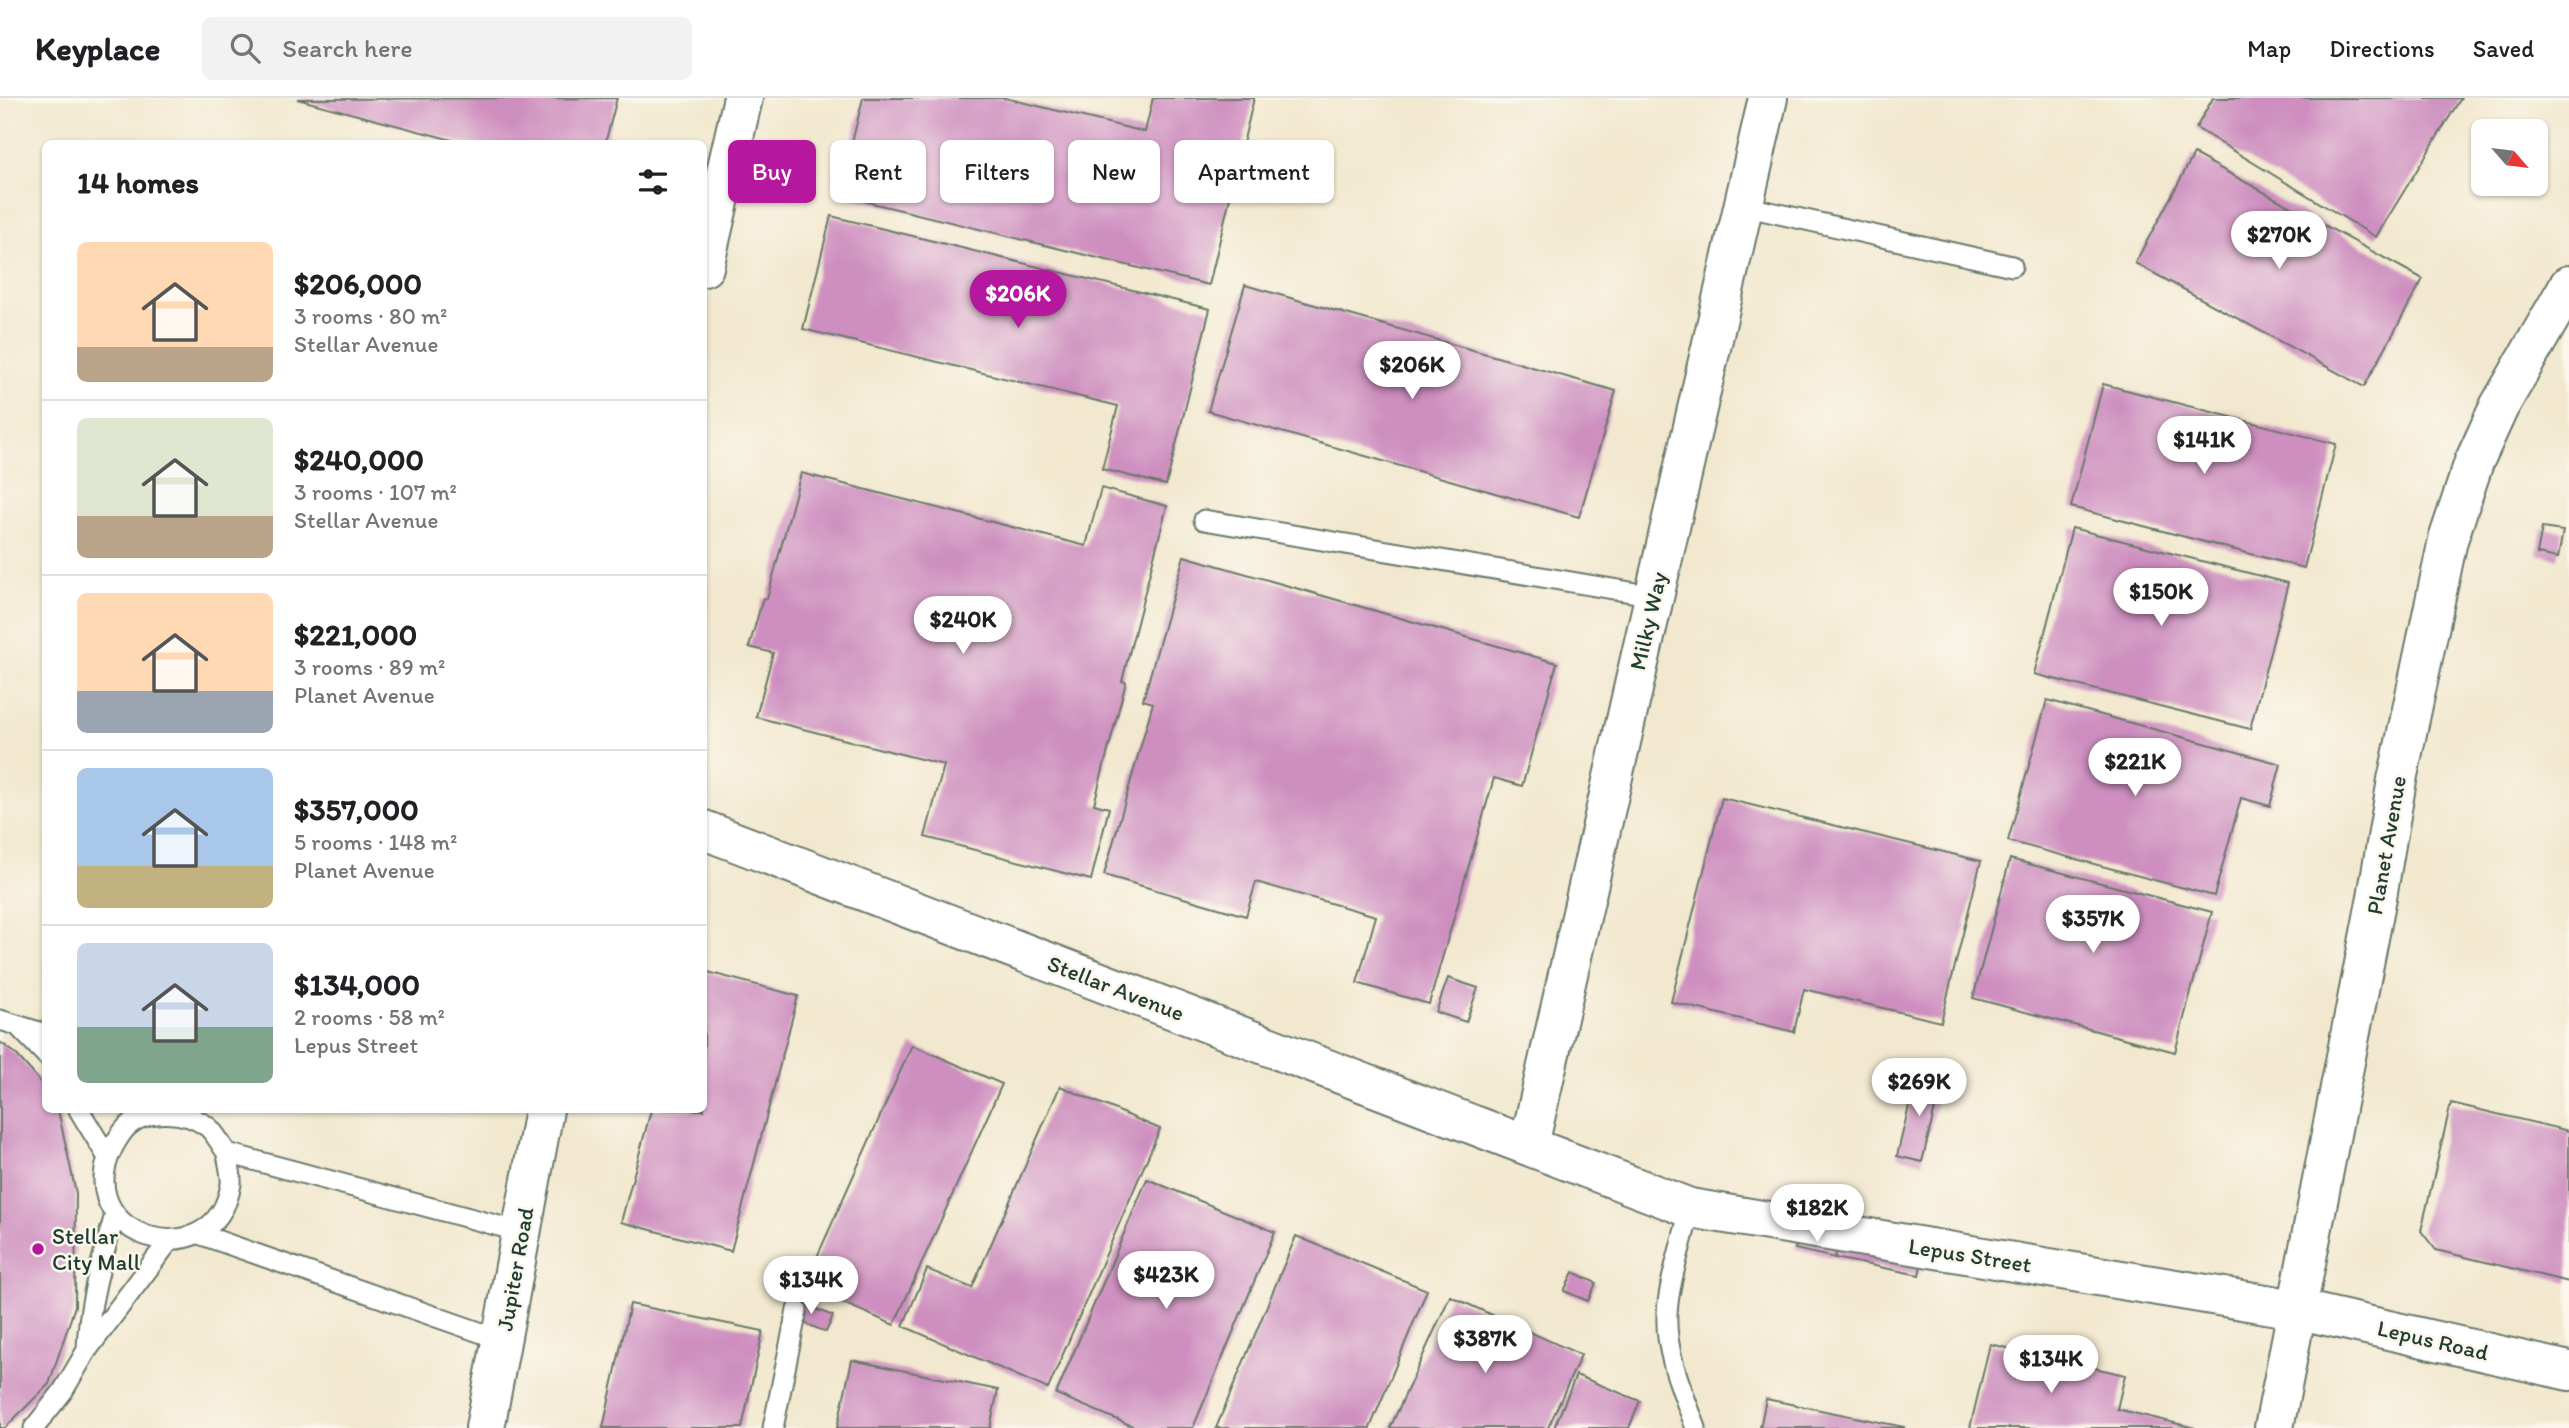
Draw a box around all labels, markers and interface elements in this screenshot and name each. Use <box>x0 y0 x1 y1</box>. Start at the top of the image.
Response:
search box <box>202 17 692 80</box>
text: Keyplace <box>35 29 160 68</box>
icon: search <box>226 29 264 67</box>
text: Search here <box>282 32 413 64</box>
text: Map <box>2247 34 2291 63</box>
text: Directions <box>2329 34 2435 63</box>
text: Saved <box>2473 34 2534 63</box>
north arrow <box>2471 119 2548 196</box>
map controls <box>2471 119 2548 196</box>
chip: Buy <box>728 140 816 203</box>
chip: Rent <box>830 140 926 203</box>
chip: Filters <box>940 140 1054 203</box>
chip: New <box>1068 140 1160 203</box>
chip: Apartment <box>1174 140 1334 203</box>
icon: filters <box>634 163 672 201</box>
text: 14 homes <box>77 164 199 201</box>
pin: $270K <box>2230 212 2328 271</box>
text: $270K <box>2247 220 2311 248</box>
text: $206,000 <box>294 265 422 302</box>
icon: home <box>133 270 217 354</box>
pin: $206K <box>969 271 1067 330</box>
text: $206K <box>986 279 1050 307</box>
text: 3 rooms · 80 m² <box>294 302 448 330</box>
text: Stellar Avenue <box>294 330 438 358</box>
pin: $206K <box>1363 342 1461 401</box>
text: $206K <box>1380 350 1444 378</box>
pin: $141K <box>2155 416 2253 476</box>
text: $141K <box>2173 425 2235 453</box>
text: $240,000 <box>294 441 424 478</box>
icon: home <box>133 446 217 530</box>
text: 3 rooms · 107 m² <box>294 478 457 506</box>
text: Stellar Avenue <box>294 506 438 534</box>
pin: $150K <box>2112 568 2210 628</box>
street label: Milky Way <box>1623 569 1673 673</box>
text: $150K <box>2129 577 2193 605</box>
pin: $240K <box>914 596 1012 656</box>
text: $240K <box>930 605 996 633</box>
text: $221,000 <box>294 616 417 653</box>
icon: home <box>133 621 217 705</box>
text: 3 rooms · 89 m² <box>294 653 445 681</box>
text: Planet Avenue <box>294 681 435 709</box>
pin: $221K <box>2086 738 2184 798</box>
text: $221K <box>2104 747 2166 775</box>
street label: Planet Avenue <box>2360 773 2412 917</box>
text: $357,000 <box>294 791 419 828</box>
icon: home <box>133 796 217 880</box>
text: 5 rooms · 148 m² <box>294 828 457 856</box>
text: Planet Avenue <box>294 856 435 884</box>
pin: $357K <box>2044 896 2142 955</box>
text: $357K <box>2062 904 2124 932</box>
street label: Stellar Avenue <box>1044 949 1188 1027</box>
text: $134,000 <box>294 966 420 1003</box>
icon: home <box>133 971 217 1055</box>
text: 2 rooms · 58 m² <box>294 1003 445 1031</box>
text: Lepus Street <box>294 1031 418 1059</box>
pin: $269K <box>1870 1058 1968 1118</box>
text: $269K <box>1888 1067 1950 1095</box>
pin: $182K <box>1768 1184 1866 1244</box>
text: $182K <box>1786 1193 1848 1221</box>
street label: Jupiter Road <box>490 1205 540 1333</box>
place label: Stellar City Mall <box>52 1222 141 1276</box>
street label: Lepus Street <box>1907 1231 2034 1279</box>
marker: Stellar City Mall <box>30 1241 46 1257</box>
pin: $423K <box>1117 1252 1215 1311</box>
pin: $134K <box>762 1256 860 1316</box>
text: $423K <box>1134 1260 1198 1288</box>
text: $134K <box>779 1265 843 1293</box>
street label: Lepus Road <box>2375 1314 2492 1366</box>
pin: $387K <box>1436 1316 1534 1375</box>
text: $387K <box>1454 1324 1516 1352</box>
pin: $134K <box>2002 1336 2100 1395</box>
text: $134K <box>2019 1344 2083 1372</box>

